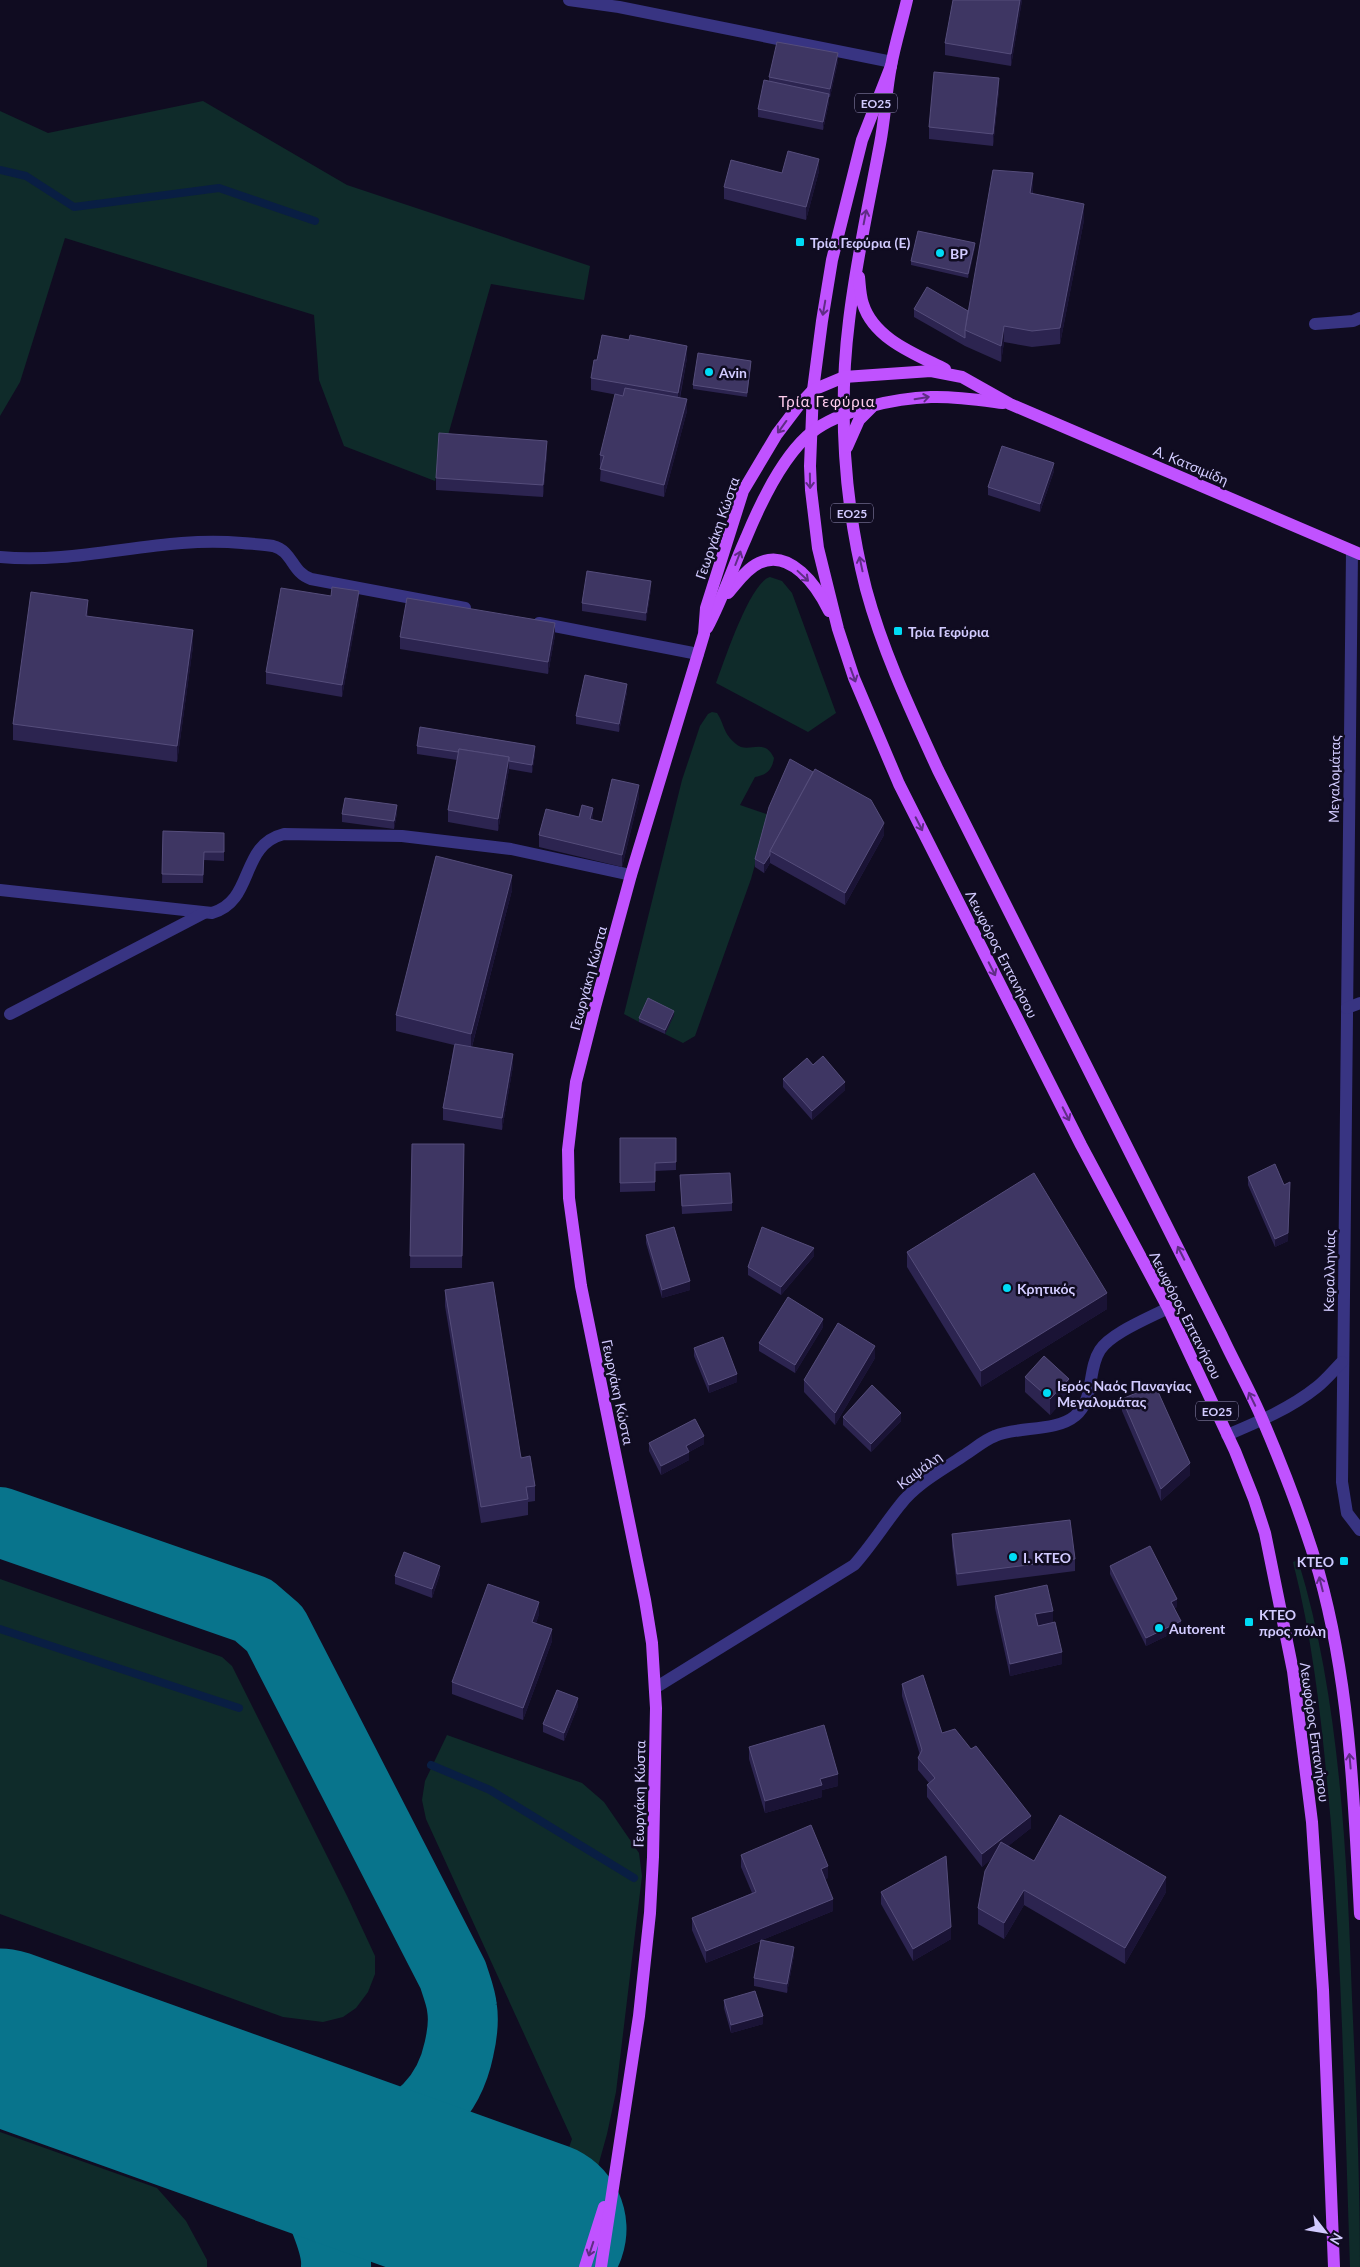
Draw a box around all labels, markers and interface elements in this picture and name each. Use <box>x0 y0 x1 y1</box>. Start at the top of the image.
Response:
road number: ΕΟ25 <box>855 94 897 112</box>
one-way arrow <box>861 209 870 225</box>
place label: Τρία Γεφύρια (E) <box>810 234 911 251</box>
marker: Τρία Γεφύρια (E) <box>794 236 806 248</box>
place label: BP <box>950 245 968 262</box>
marker: BP <box>934 247 946 259</box>
one-way arrow <box>818 300 828 316</box>
place label: Avin <box>718 364 747 381</box>
marker: Avin <box>703 366 715 378</box>
district label: Τρία Γεφύρια <box>778 392 876 410</box>
one-way arrow <box>914 393 930 403</box>
one-way arrow <box>777 420 787 434</box>
street label: Α. Κατσιμίδη <box>1151 442 1231 488</box>
one-way arrow <box>806 472 815 488</box>
street label: Γεωργάκη Κώστα <box>692 474 743 581</box>
road number: ΕΟ25 <box>831 503 873 522</box>
one-way arrow <box>734 551 743 566</box>
one-way arrow <box>856 556 865 572</box>
one-way arrow <box>797 570 810 581</box>
place label: Τρία Γεφύρια <box>908 623 990 640</box>
marker: Τρία Γεφύρια <box>892 625 904 637</box>
one-way arrow <box>849 667 858 683</box>
street label: Μεγαλομάτας <box>1325 735 1343 823</box>
one-way arrow <box>915 816 924 831</box>
street label: Λεωφόρος Επτανήσου <box>962 887 1042 1021</box>
street label: Γεωργάκη Κώστα <box>566 923 610 1032</box>
one-way arrow <box>988 961 998 976</box>
one-way arrow <box>1062 1106 1071 1121</box>
street label: Κεφαλληνίας <box>1320 1229 1338 1312</box>
one-way arrow <box>1176 1245 1186 1260</box>
street label: Λεωφόρος Επτανήσου <box>1146 1248 1226 1382</box>
place label: Κρητικός <box>1017 1280 1076 1297</box>
marker: Κρητικός <box>1001 1282 1013 1294</box>
street label: Γεωργάκη Κώστα <box>599 1338 638 1447</box>
place label: Ιερός Ναός Παναγίας Μεγαλομάτας <box>1057 1377 1192 1410</box>
marker: Ιερός Ναός Παναγίας Μεγαλομάτας <box>1041 1387 1053 1399</box>
one-way arrow <box>1247 1392 1256 1407</box>
road number: ΕΟ25 <box>1196 1402 1238 1420</box>
street label: Καψάλη <box>893 1448 945 1492</box>
place label: Ι. ΚΤΕΟ <box>1023 1549 1071 1566</box>
marker: Ι. ΚΤΕΟ <box>1007 1551 1019 1563</box>
place label: ΚΤΕΟ <box>1297 1553 1334 1570</box>
marker: ΚΤΕΟ <box>1338 1555 1350 1567</box>
one-way arrow <box>1316 1576 1325 1592</box>
place label: ΚΤΕΟ προς πόλη <box>1259 1606 1326 1639</box>
marker: ΚΤΕΟ προς πόλη <box>1243 1616 1255 1628</box>
place label: Autorent <box>1168 1620 1226 1637</box>
marker: Autorent <box>1153 1622 1165 1634</box>
street label: Λεωφόρος Επτανήσου <box>1297 1661 1333 1803</box>
street label: Γεωργάκη Κώστα <box>630 1740 648 1848</box>
one-way arrow <box>1345 1753 1354 1769</box>
north arrow <box>1300 2207 1350 2257</box>
text: N <box>1327 2230 1347 2248</box>
one-way arrow <box>585 2241 595 2257</box>

